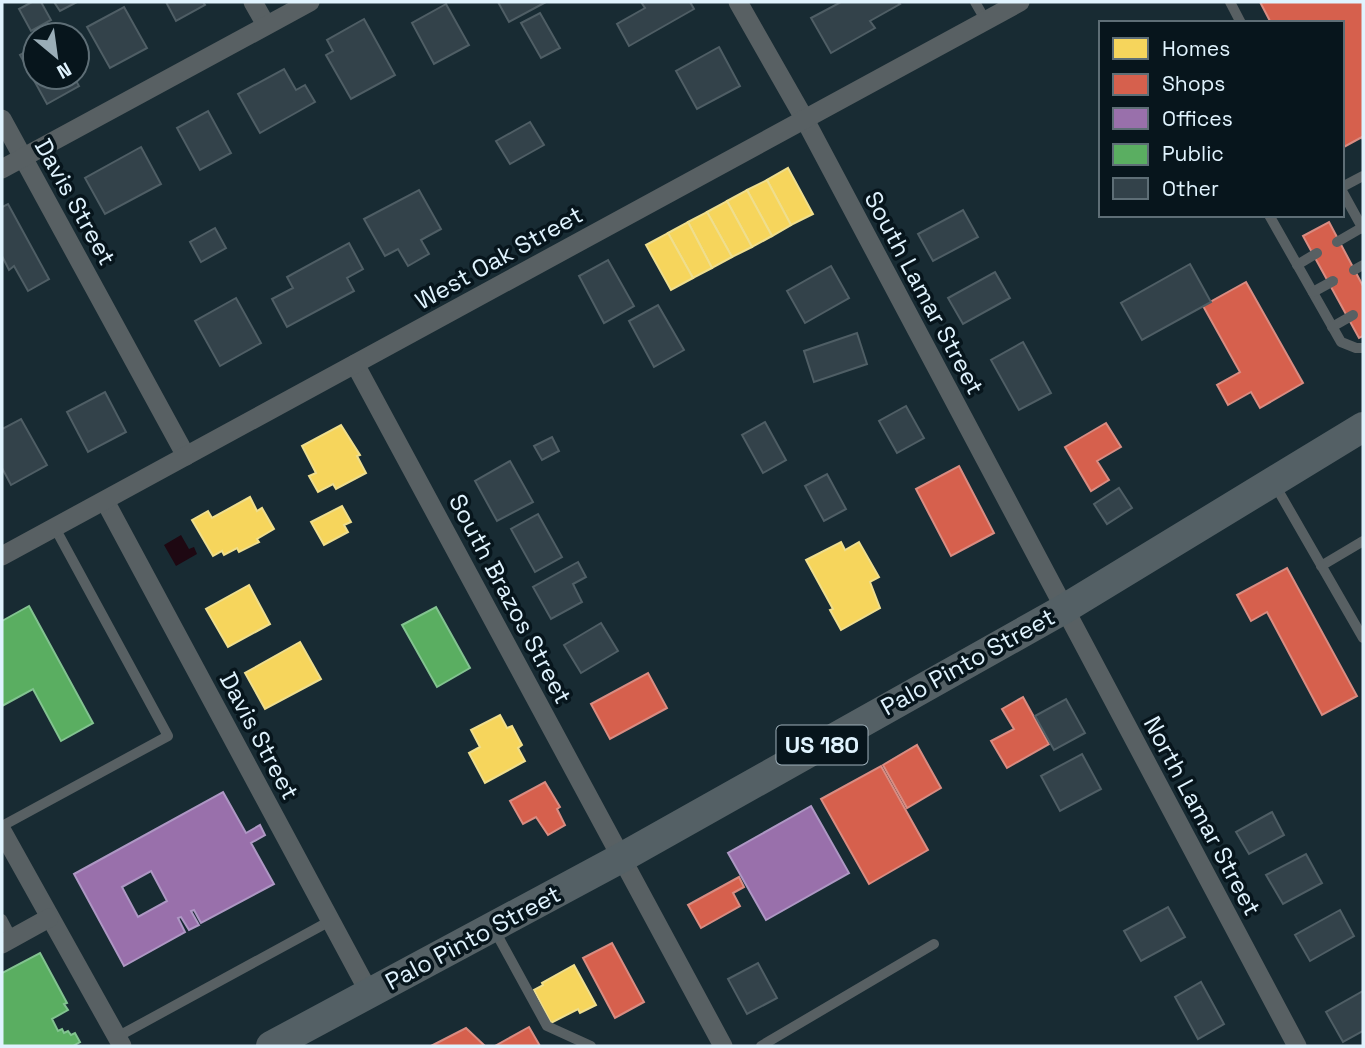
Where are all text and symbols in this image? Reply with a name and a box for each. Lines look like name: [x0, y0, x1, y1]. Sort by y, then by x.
north arrow: [21, 21, 91, 91]
legend: [1099, 21, 1344, 217]
text: Homes: [1162, 35, 1230, 62]
text: N: [52, 56, 76, 84]
text: Shops: [1162, 70, 1225, 97]
text: Offices: [1162, 105, 1233, 132]
street label: Davis Street: [28, 133, 123, 271]
text: Public: [1162, 140, 1224, 167]
text: Other: [1162, 175, 1219, 202]
street label: South Lamar Street: [858, 186, 991, 400]
street label: West Oak Street: [410, 199, 588, 316]
street label: South Brazos Street: [442, 488, 579, 709]
street label: Palo Pinto Street: [875, 601, 1060, 722]
street label: Davis Street: [213, 667, 306, 805]
street label: North Lamar Street: [1137, 711, 1268, 921]
road number: US 180: [776, 726, 868, 764]
street label: Palo Pinto Street: [380, 878, 566, 997]

